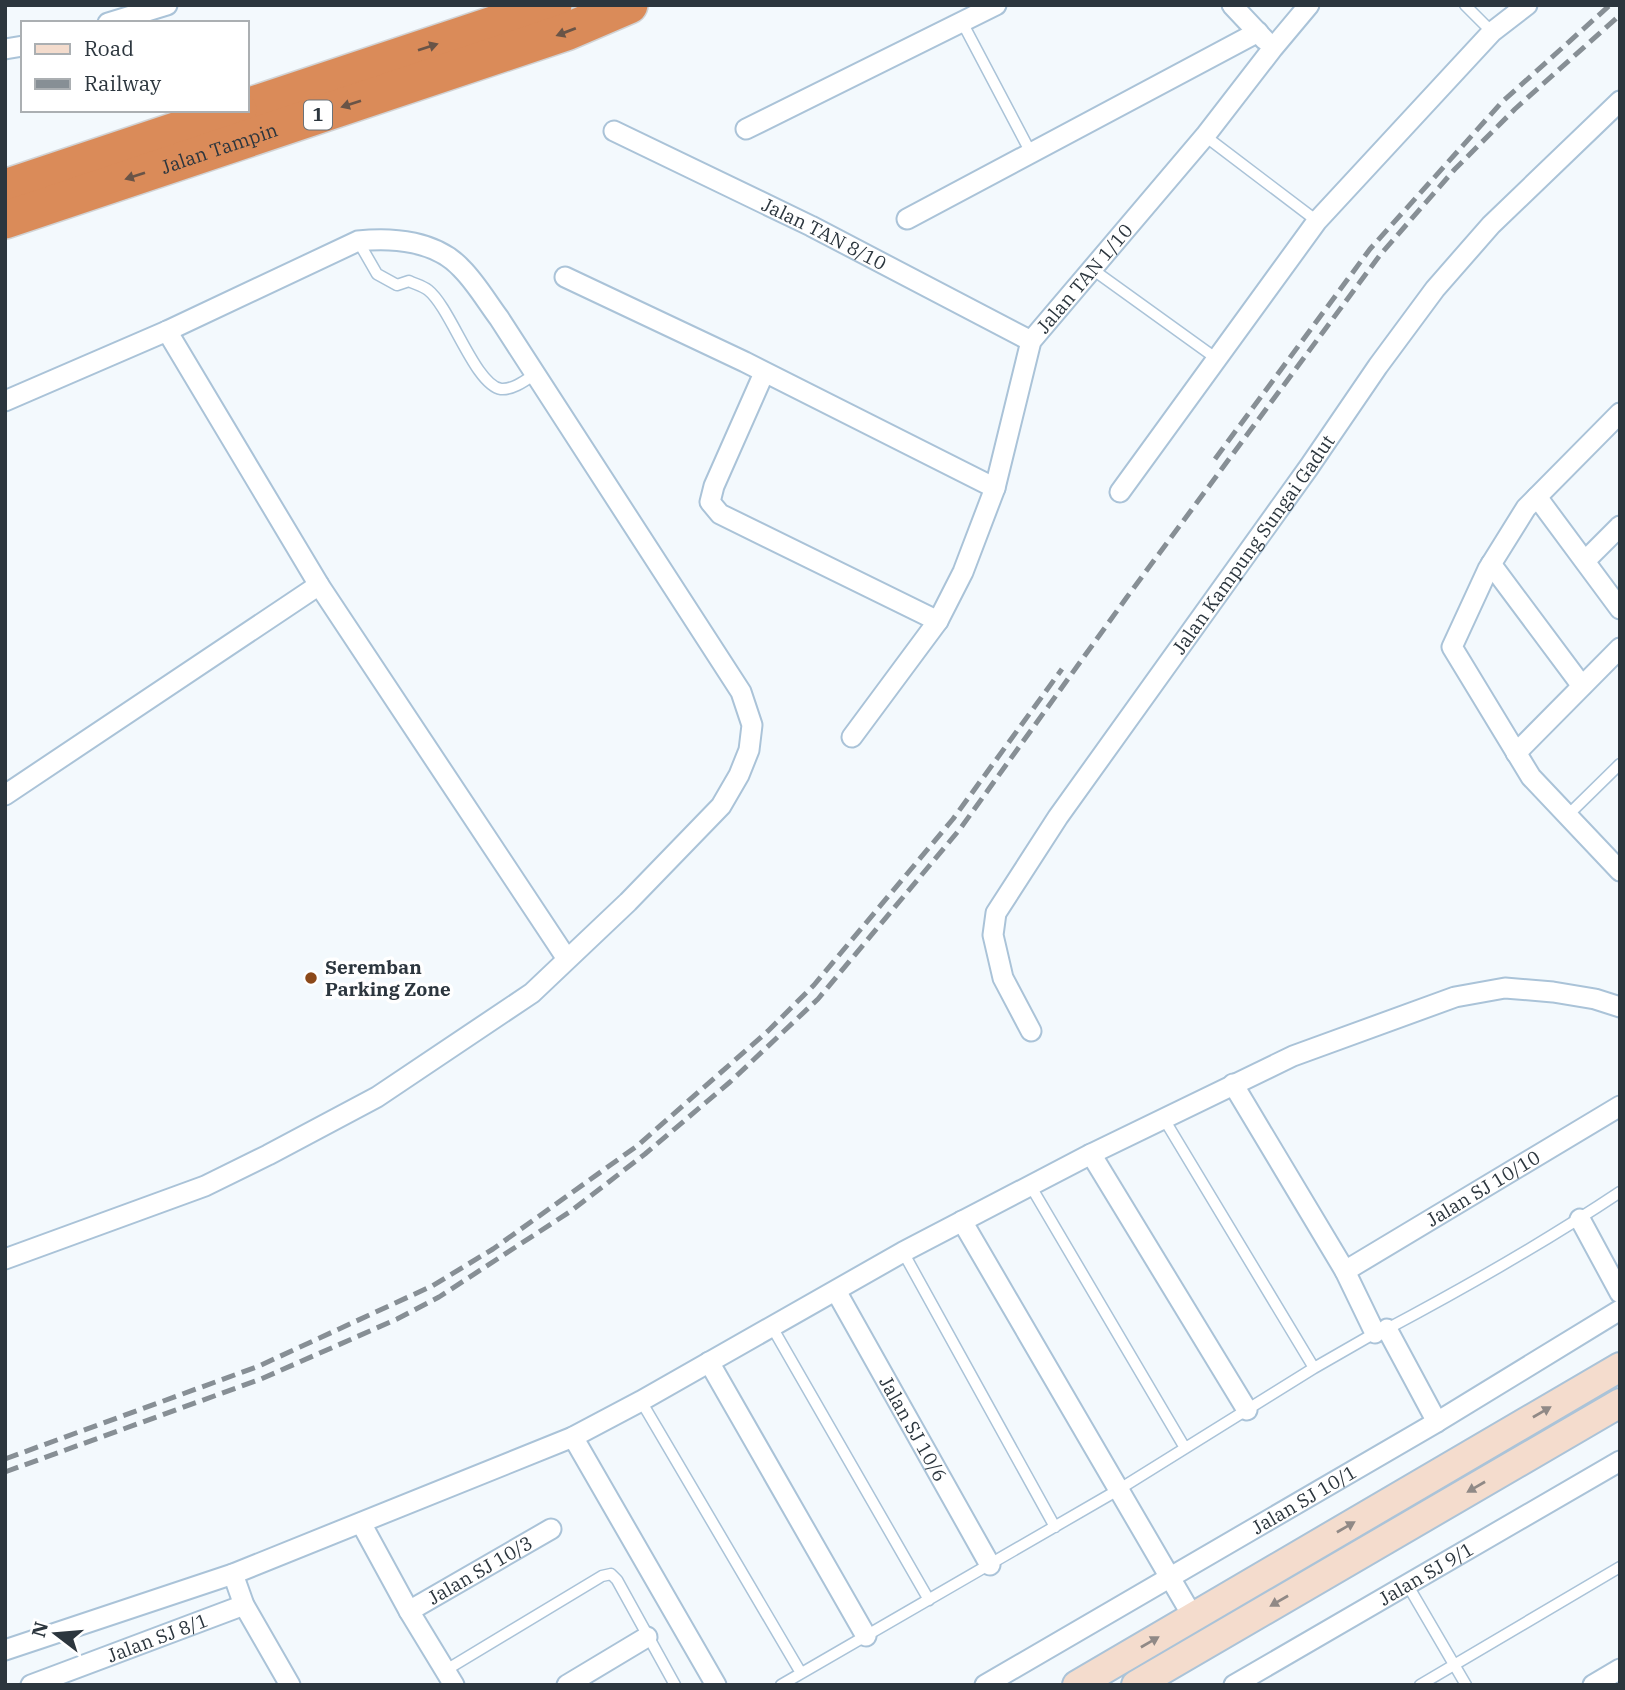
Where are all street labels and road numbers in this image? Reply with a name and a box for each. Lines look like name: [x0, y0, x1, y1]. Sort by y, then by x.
road number: 1: [304, 100, 332, 130]
street label: Jalan Tampin: [158, 117, 281, 179]
street label: Jalan TAN 8/10: [758, 192, 891, 275]
street label: Jalan TAN 1/10: [1031, 218, 1138, 338]
street label: Jalan Kampung Sungai Gadut: [1167, 430, 1340, 659]
street label: Jalan SJ 10/10: [1422, 1145, 1544, 1232]
street label: Jalan SJ 10/6: [874, 1372, 953, 1486]
street label: Jalan SJ 10/1: [1247, 1460, 1361, 1539]
street label: Jalan SJ 10/3: [423, 1530, 537, 1610]
street label: Jalan SJ 9/1: [1374, 1537, 1478, 1610]
street label: Jalan SJ 8/1: [104, 1608, 211, 1667]

